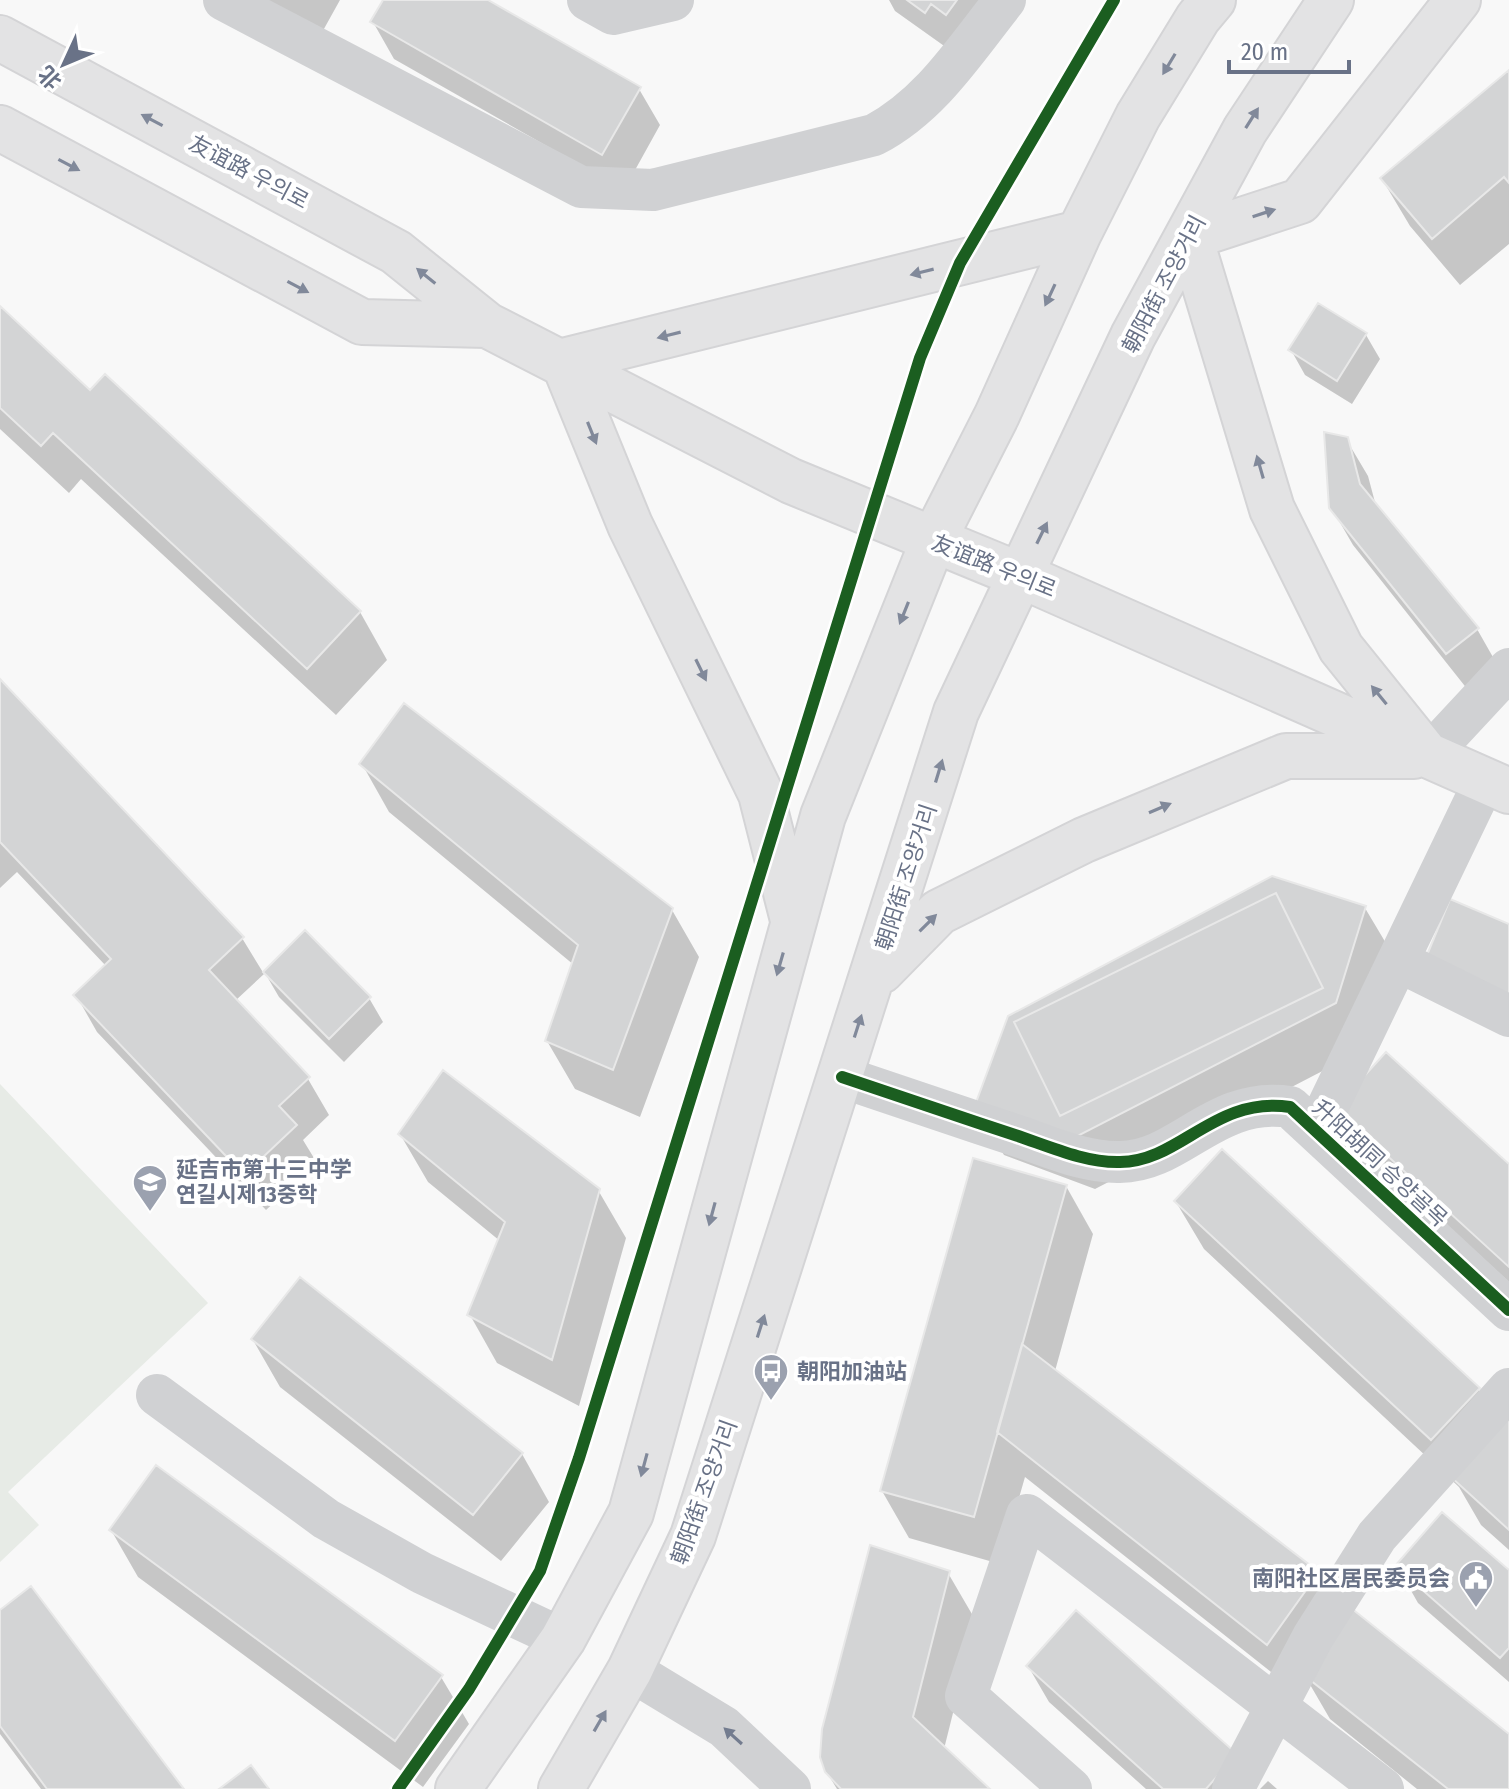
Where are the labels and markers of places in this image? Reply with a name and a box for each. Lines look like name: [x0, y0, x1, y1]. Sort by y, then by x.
place label: 延吉市第十三中学 연길시제13중학: [176, 1156, 352, 1208]
school or university icon: 延吉市第十三中学 연길시제13중학: [131, 1163, 169, 1213]
bus stop icon: 朝阳加油站: [752, 1352, 790, 1402]
place label: 朝阳加油站: [797, 1358, 907, 1385]
public building icon: 南阳社区居民委员会: [1457, 1559, 1495, 1609]
place label: 南阳社区居民委员会: [1252, 1565, 1450, 1592]

